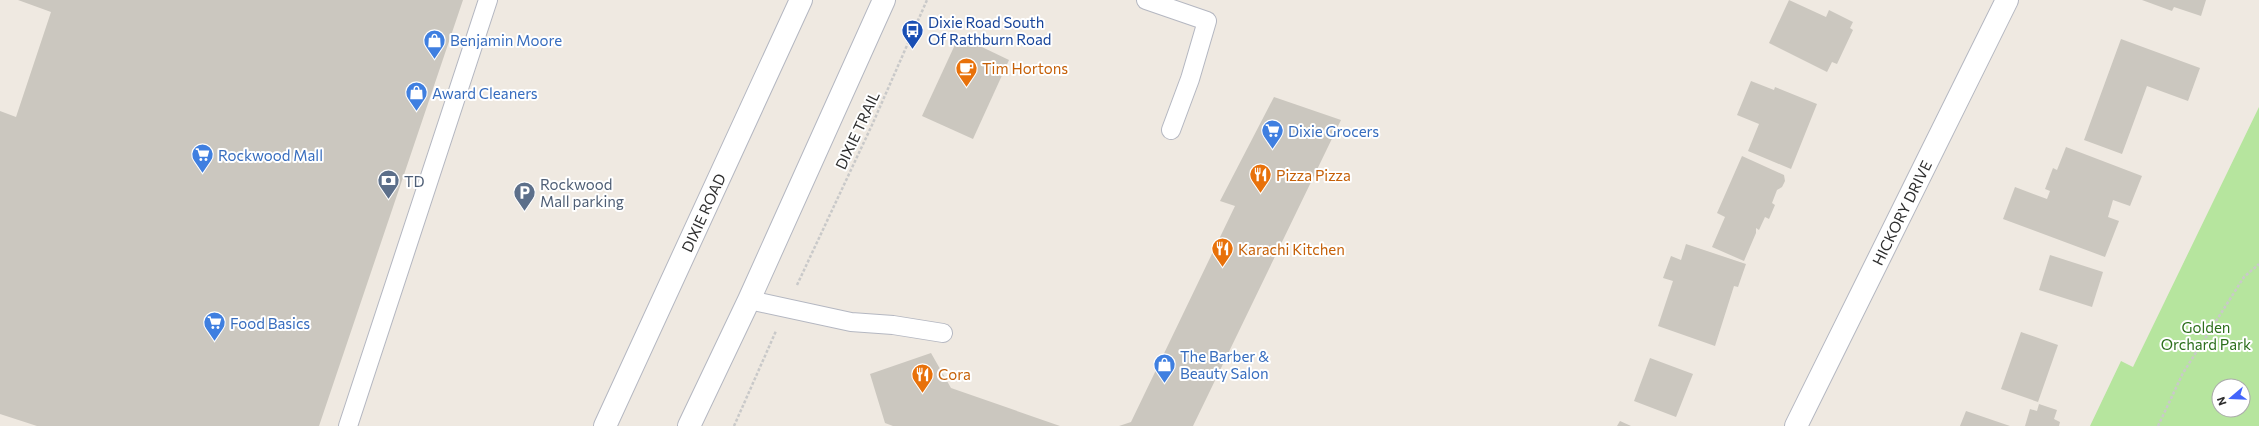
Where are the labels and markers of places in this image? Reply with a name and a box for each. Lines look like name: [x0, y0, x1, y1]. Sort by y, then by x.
place label: Dixie Road South Of Rathburn Road: [928, 13, 1051, 48]
bus stop icon: Dixie Road South Of Rathburn Road: [900, 18, 926, 51]
shop icon: Benjamin Moore: [421, 27, 447, 60]
place label: Benjamin Moore: [450, 31, 562, 49]
cafe icon: Tim Hortons: [953, 55, 979, 88]
place label: Tim Hortons: [982, 59, 1068, 77]
shop icon: Award Cleaners: [404, 80, 430, 113]
place label: Award Cleaners: [432, 84, 538, 102]
supermarket icon: Dixie Grocers: [1260, 118, 1286, 151]
place label: Dixie Grocers: [1288, 122, 1379, 140]
supermarket icon: Rockwood Mall: [189, 142, 215, 175]
place label: Rockwood Mall: [218, 146, 323, 164]
restaurant icon: Pizza Pizza: [1247, 162, 1273, 195]
place label: Pizza Pizza: [1276, 166, 1351, 184]
bank icon: TD: [375, 168, 401, 201]
place label: TD: [404, 172, 425, 190]
place label: Rockwood Mall parking: [540, 175, 624, 210]
parking icon: Rockwood Mall parking: [511, 180, 537, 213]
restaurant icon: Karachi Kitchen: [1209, 236, 1235, 269]
place label: Karachi Kitchen: [1238, 240, 1345, 258]
supermarket icon: Food Basics: [202, 310, 228, 343]
place label: Food Basics: [230, 314, 310, 332]
place label: The Barber & Beauty Salon: [1180, 347, 1269, 382]
shop icon: The Barber & Beauty Salon: [1152, 352, 1178, 385]
restaurant icon: Cora: [910, 361, 936, 394]
place label: Cora: [938, 365, 971, 383]

